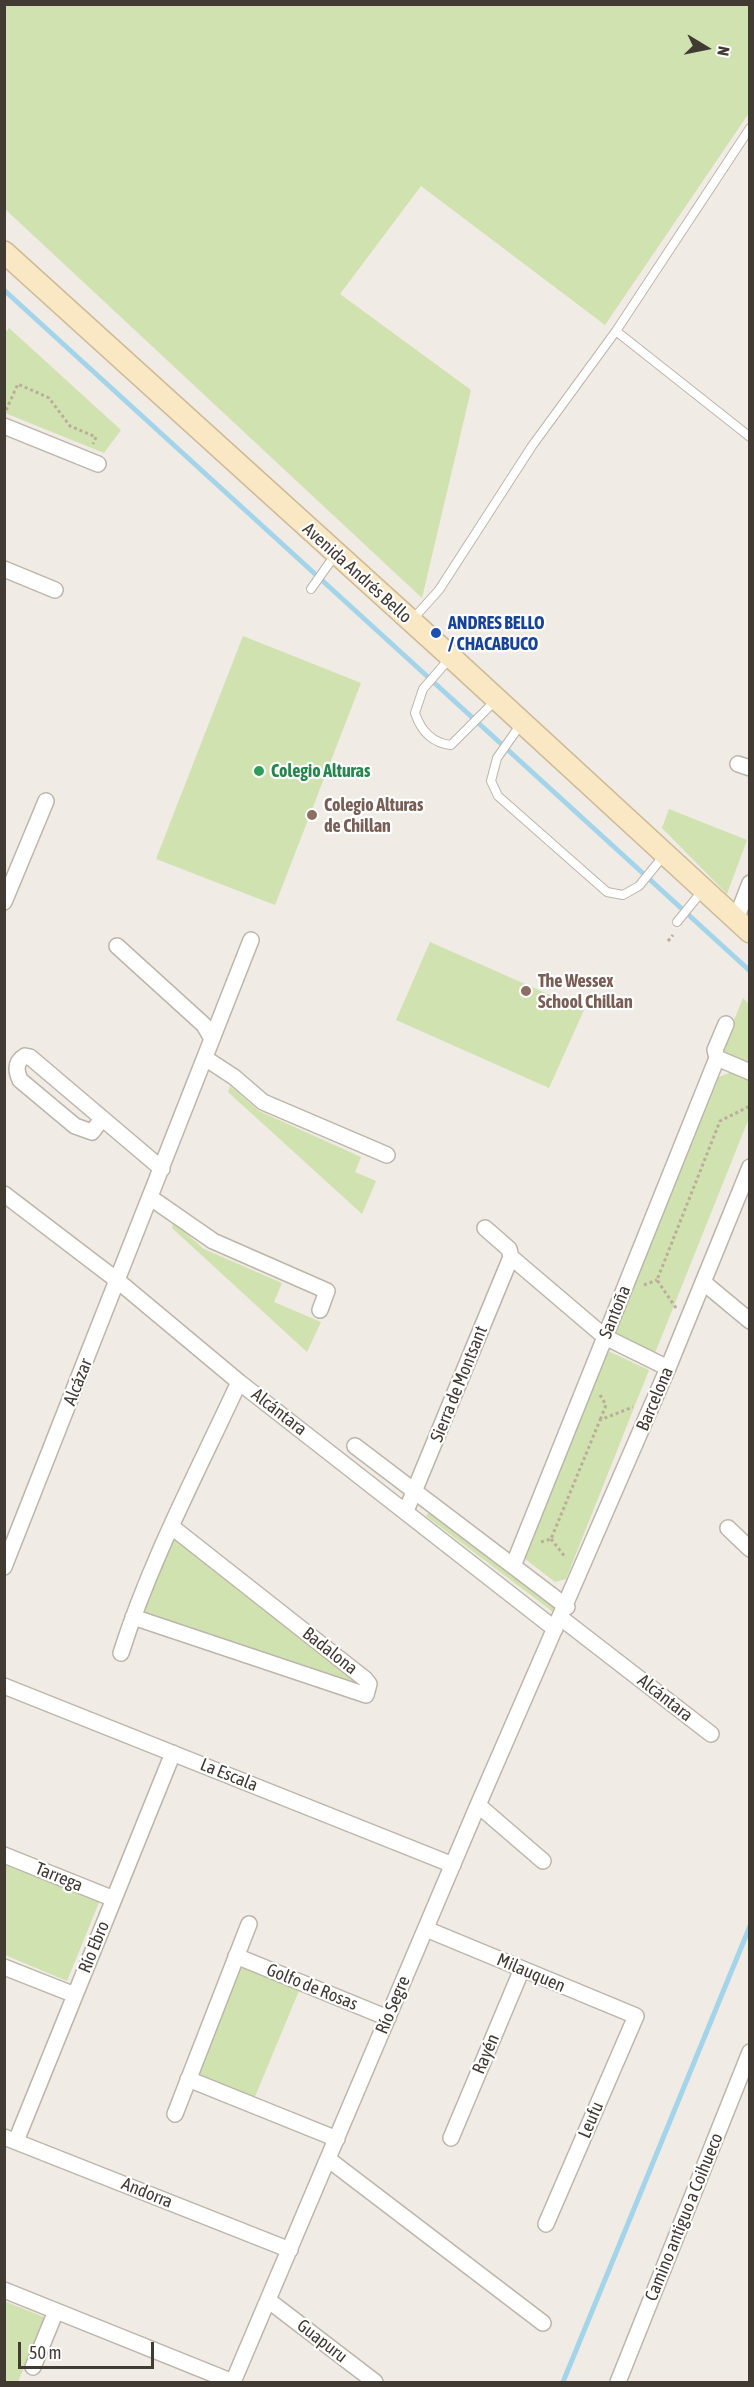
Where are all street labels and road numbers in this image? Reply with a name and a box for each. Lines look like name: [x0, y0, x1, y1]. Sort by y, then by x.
street label: Avenida Andrés Bello: [298, 518, 416, 628]
street label: Santoña: [595, 1282, 635, 1342]
street label: Sierra de Montsant: [426, 1323, 492, 1445]
street label: Alcázar: [59, 1355, 97, 1409]
street label: Barcelona: [632, 1364, 678, 1434]
street label: Alcántara: [247, 1384, 311, 1440]
street label: Badalona: [298, 1623, 362, 1679]
street label: Alcántara: [633, 1670, 697, 1726]
street label: La Escala: [197, 1754, 261, 1796]
street label: Tarrega: [32, 1858, 86, 1896]
street label: Río Ebro: [74, 1918, 114, 1976]
street label: Milauquen: [494, 1949, 568, 1997]
street label: Golfo de Rosas: [263, 1959, 361, 2015]
street label: Río Segre: [371, 1973, 415, 2037]
street label: Rayén: [468, 2031, 504, 2077]
street label: Leufu: [574, 2099, 608, 2141]
street label: Camino antiguo a Coihueco: [640, 2130, 728, 2304]
street label: Andorra: [118, 2173, 176, 2213]
street label: Guapuru: [293, 2315, 351, 2367]

